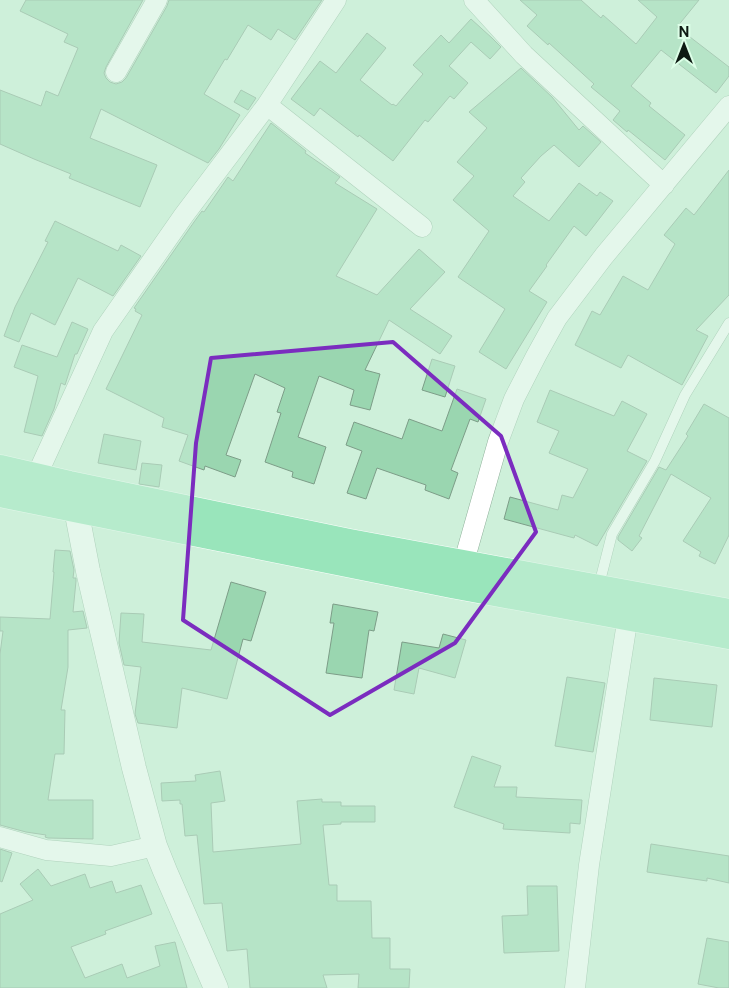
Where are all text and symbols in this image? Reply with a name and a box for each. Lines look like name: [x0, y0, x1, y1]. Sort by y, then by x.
north arrow: [659, 20, 709, 70]
text: N: [679, 24, 689, 40]

